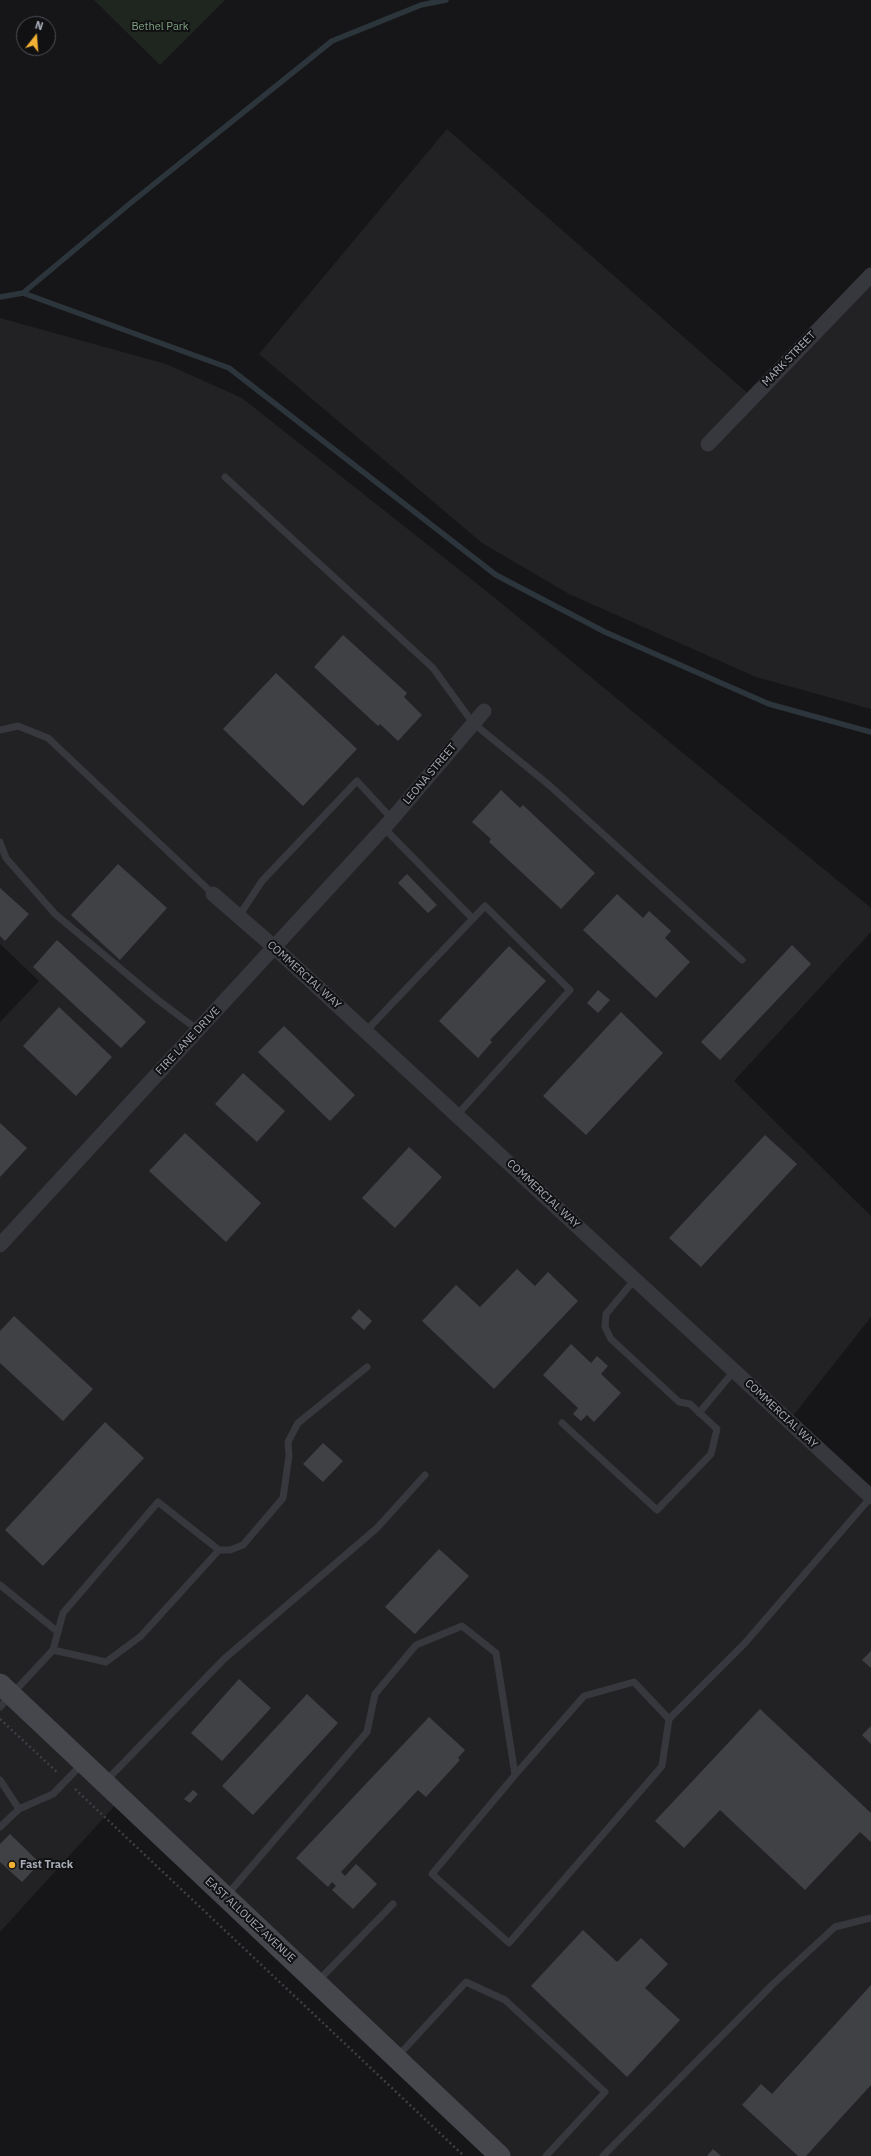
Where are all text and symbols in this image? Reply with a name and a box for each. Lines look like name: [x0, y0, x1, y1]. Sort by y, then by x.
north arrow: [16, 16, 56, 56]
text: N: [33, 18, 45, 33]
park label: Bethel Park: [131, 20, 189, 34]
street label: MARK STREET: [759, 329, 819, 389]
street label: LEONA STREET: [401, 741, 459, 807]
street label: COMMERCIAL WAY: [264, 938, 344, 1012]
street label: FIRE LANE DRIVE: [153, 1004, 223, 1078]
street label: COMMERCIAL WAY: [504, 1157, 582, 1231]
street label: COMMERCIAL WAY: [742, 1377, 820, 1451]
place label: Fast Track: [20, 1858, 73, 1872]
marker: Fast Track: [7, 1860, 17, 1870]
street label: EAST ALLOUEZ AVENUE: [202, 1875, 298, 1965]

